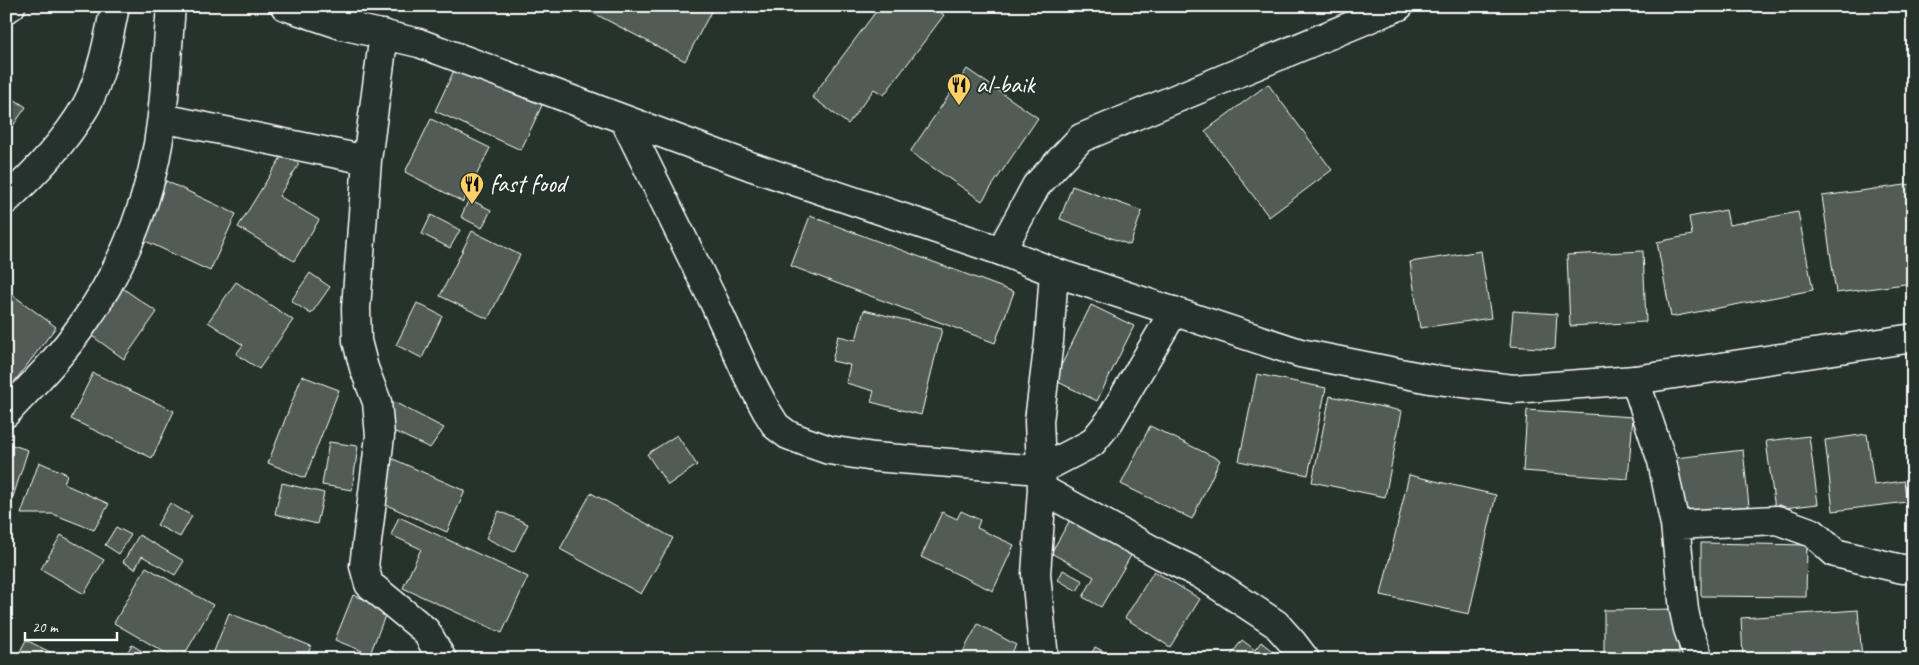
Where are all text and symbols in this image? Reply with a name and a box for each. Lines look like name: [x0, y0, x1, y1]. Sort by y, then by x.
place label: al-baik: [976, 69, 1037, 101]
restaurant icon: al-baik: [946, 72, 972, 106]
place label: fast food: [490, 168, 570, 200]
restaurant icon: fast food: [459, 171, 485, 205]
scale bar: [25, 610, 118, 642]
text: 20 m: [32, 618, 59, 637]

